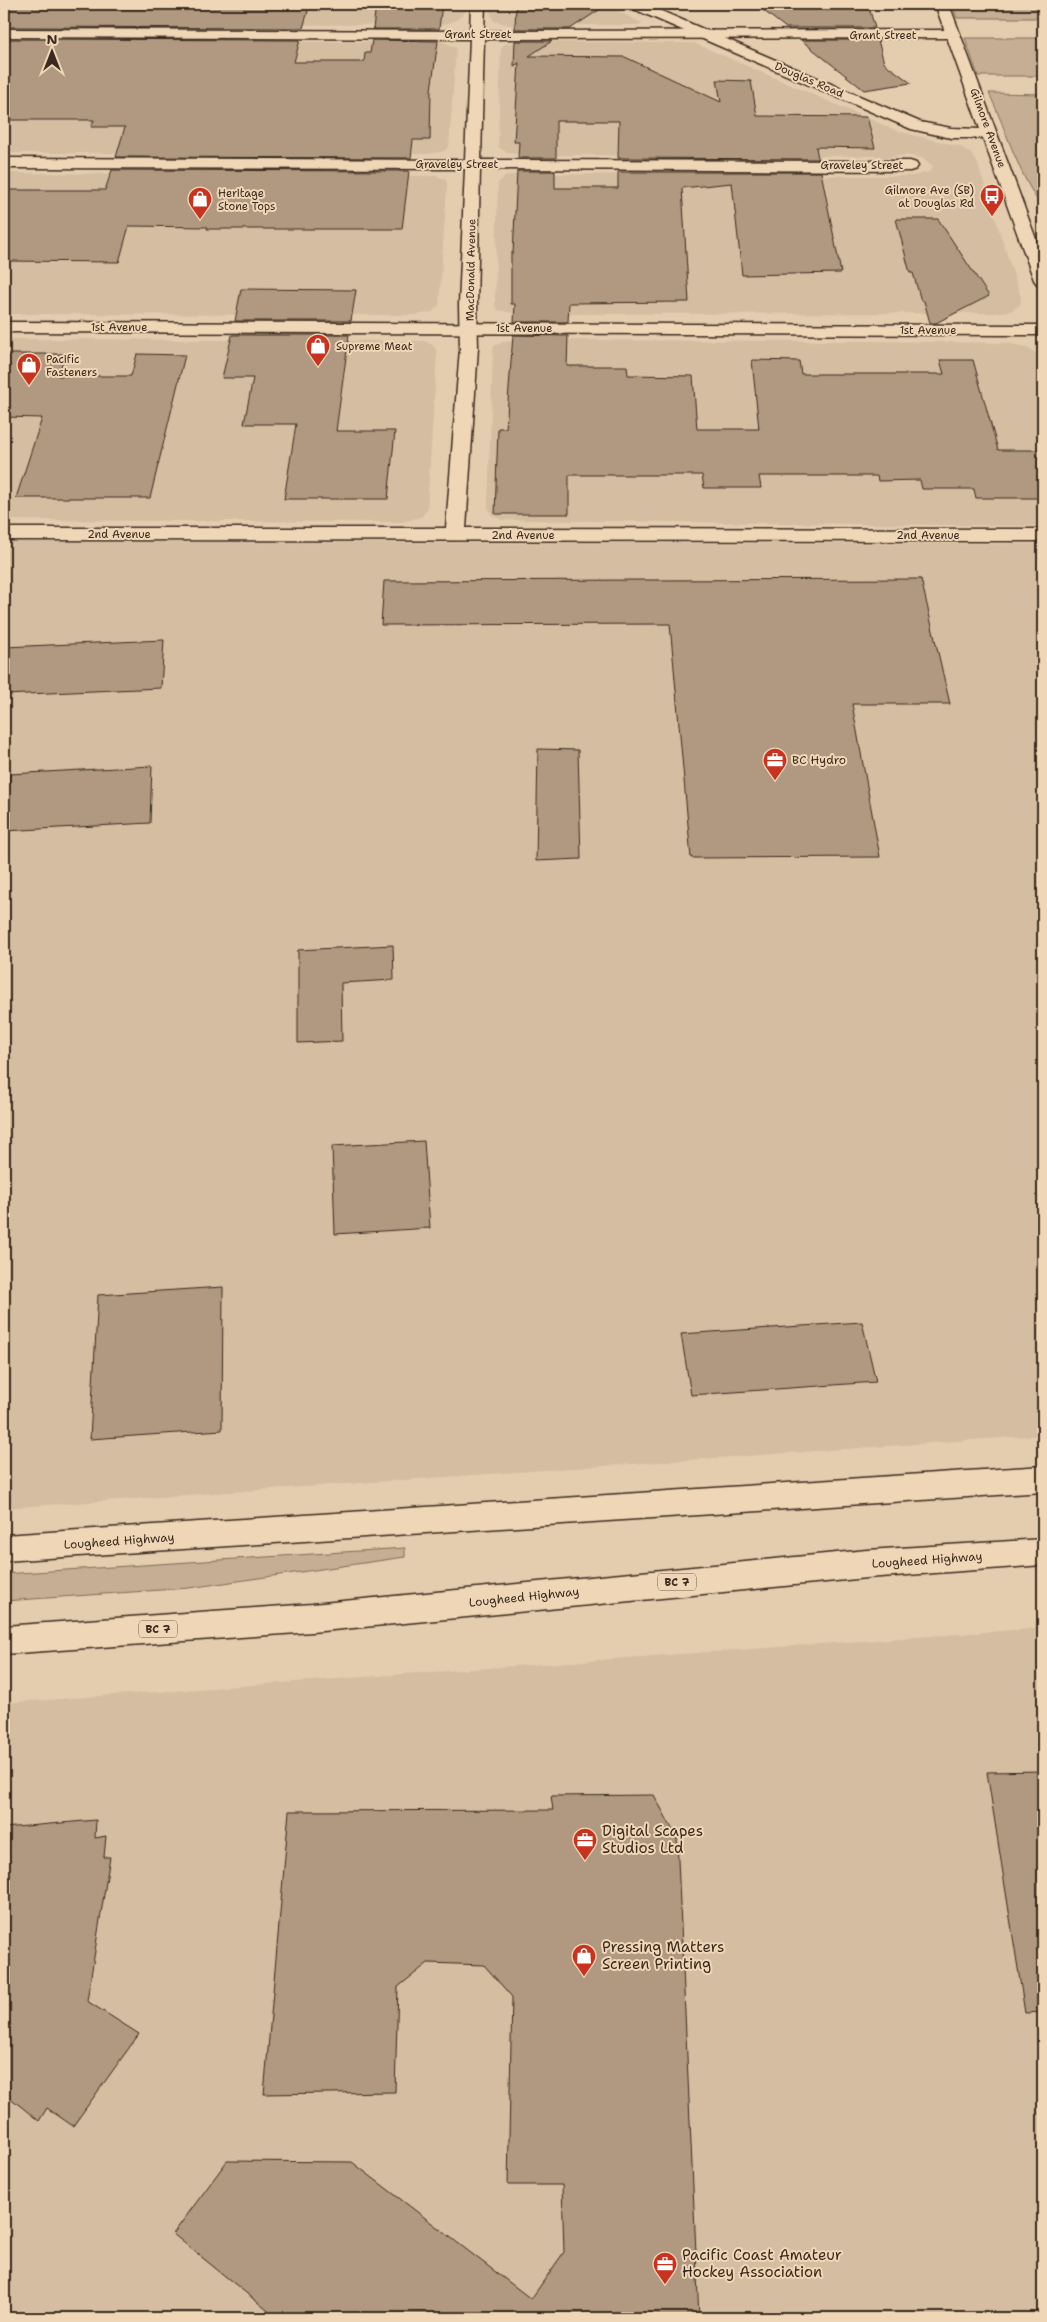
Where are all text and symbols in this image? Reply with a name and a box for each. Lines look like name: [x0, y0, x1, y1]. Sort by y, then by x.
street label: Grant Street: [444, 27, 512, 42]
north arrow: [28, 28, 78, 78]
street label: Grant Street: [849, 28, 917, 43]
text: N: [46, 30, 58, 48]
street label: Douglas Road: [772, 59, 846, 101]
street label: Gilmore Avenue: [967, 86, 1009, 170]
street label: Graveley Street: [416, 157, 499, 172]
street label: Graveley Street: [821, 158, 904, 173]
place label: Gilmore Ave (SB) at Douglas Rd: [885, 183, 974, 211]
bus stop icon: Gilmore Ave (SB) at Douglas Rd: [979, 183, 1005, 217]
shop icon: Heritage Stone Tops: [187, 186, 213, 220]
place label: Heritage Stone Tops: [218, 186, 276, 214]
street label: MacDonald Avenue: [463, 219, 479, 321]
street label: 1st Avenue: [91, 320, 147, 335]
street label: 1st Avenue: [496, 321, 552, 336]
street label: 1st Avenue: [900, 323, 956, 338]
shop icon: Supreme Meat: [305, 333, 331, 367]
place label: Supreme Meat: [336, 339, 413, 354]
shop icon: Pacific Fasteners: [16, 352, 42, 386]
place label: Pacific Fasteners: [46, 352, 97, 380]
street label: 2nd Avenue: [87, 527, 151, 542]
street label: 2nd Avenue: [491, 528, 555, 543]
street label: 2nd Avenue: [896, 528, 960, 543]
office icon: BC Hydro: [762, 747, 788, 781]
place label: BC Hydro: [792, 752, 846, 768]
street label: Lougheed Highway: [63, 1529, 175, 1553]
street label: Lougheed Highway: [871, 1548, 983, 1572]
road number: BC 7: [658, 1574, 696, 1590]
street label: Lougheed Highway: [468, 1583, 580, 1611]
road number: BC 7: [139, 1620, 177, 1638]
place label: Digital Scapes Studios Ltd: [602, 1821, 703, 1858]
office icon: Digital Scapes Studios Ltd: [572, 1827, 598, 1861]
place label: Pressing Matters Screen Printing: [602, 1937, 725, 1974]
shop icon: Pressing Matters Screen Printing: [571, 1943, 597, 1977]
place label: Pacific Coast Amateur Hockey Association: [682, 2245, 842, 2282]
office icon: Pacific Coast Amateur Hockey Association: [652, 2251, 678, 2285]

